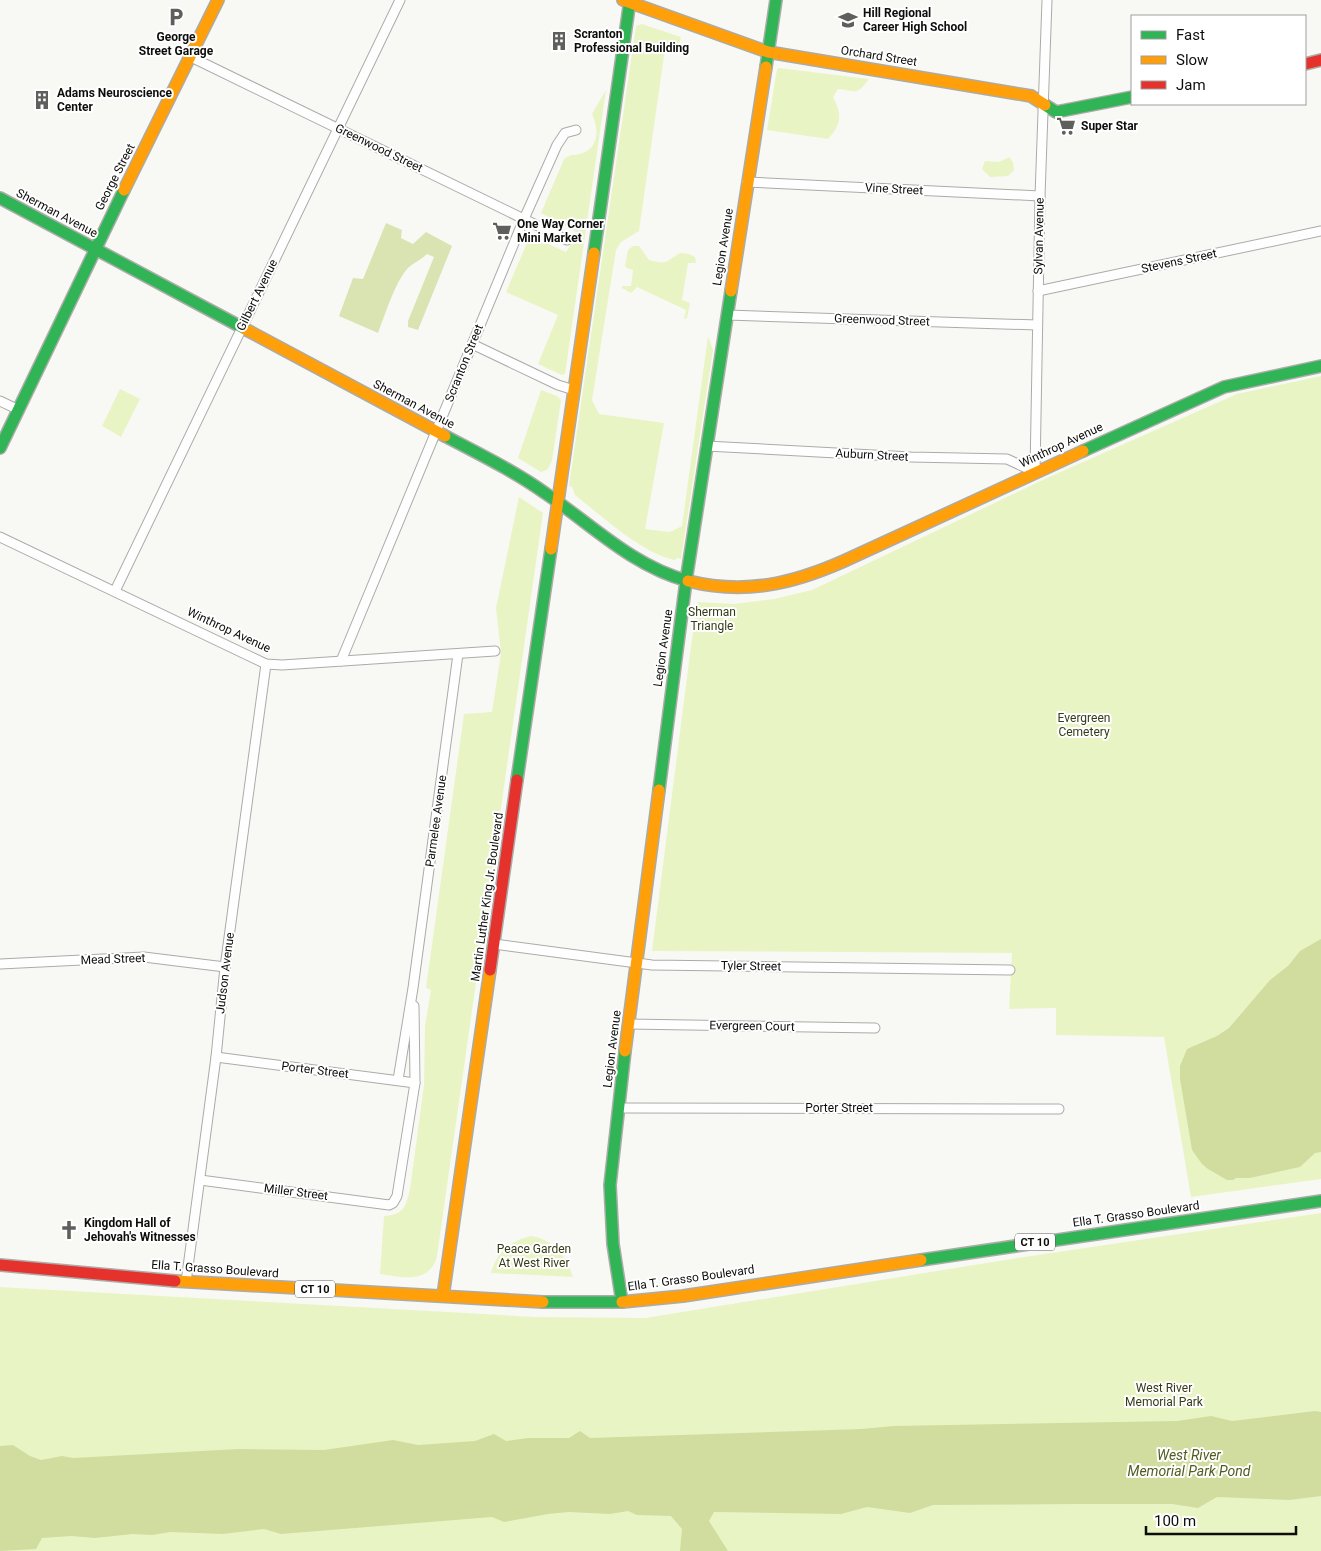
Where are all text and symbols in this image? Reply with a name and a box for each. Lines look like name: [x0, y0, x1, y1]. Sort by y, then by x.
parking icon: George Street Garage: [165, 6, 187, 28]
place label: Hill Regional Career High School: [863, 6, 967, 34]
school or university icon: Hill Regional Career High School: [837, 9, 859, 31]
legend: [1131, 15, 1306, 105]
text: Fast: [1176, 26, 1205, 44]
place label: Scranton Professional Building: [574, 27, 689, 55]
place label: George Street Garage: [139, 30, 214, 58]
building icon: Scranton Professional Building: [548, 30, 570, 52]
street label: Orchard Street: [840, 43, 918, 69]
text: Slow: [1176, 51, 1208, 69]
text: Jam: [1176, 76, 1206, 94]
place label: Adams Neuroscience Center: [57, 86, 172, 114]
building icon: Adams Neuroscience Center: [31, 89, 53, 111]
supermarket icon: Super Star: [1055, 115, 1077, 137]
place label: Super Star: [1081, 119, 1139, 133]
street label: Greenwood Street: [333, 121, 425, 175]
street label: George Street: [92, 141, 138, 213]
street label: Vine Street: [865, 180, 923, 198]
street label: Sherman Avenue: [14, 186, 100, 240]
street label: Sylvan Avenue: [1031, 197, 1047, 275]
street label: Legion Avenue: [710, 207, 736, 287]
place label: One Way Corner Mini Market: [517, 217, 604, 245]
supermarket icon: One Way Corner Mini Market: [491, 220, 513, 242]
street label: Stevens Street: [1140, 246, 1218, 276]
street label: Gilbert Avenue: [234, 257, 280, 333]
street label: Greenwood Street: [834, 311, 930, 329]
street label: Scranton Street: [442, 322, 486, 404]
street label: Sherman Avenue: [371, 377, 457, 431]
street label: Winthrop Avenue: [1017, 420, 1105, 470]
street label: Auburn Street: [835, 446, 909, 464]
street label: Winthrop Avenue: [185, 605, 273, 655]
park label: Sherman Triangle: [688, 605, 736, 633]
street label: Legion Avenue: [651, 608, 675, 688]
park label: Evergreen Cemetery: [1058, 711, 1110, 739]
street label: Parmelee Avenue: [423, 774, 449, 868]
street label: Martin Luther King Jr. Boulevard: [468, 812, 506, 982]
street label: Judson Avenue: [213, 932, 237, 1014]
street label: Mead Street: [80, 951, 146, 967]
street label: Tyler Street: [721, 958, 781, 974]
street label: Legion Avenue: [600, 1009, 624, 1089]
street label: Evergreen Court: [709, 1018, 795, 1034]
street label: Porter Street: [281, 1059, 350, 1081]
street label: Porter Street: [805, 1101, 873, 1115]
street label: Miller Street: [263, 1181, 329, 1203]
street label: Ella T. Grasso Boulevard: [1072, 1198, 1200, 1230]
place label: Kingdom Hall of Jehovah's Witnesses: [84, 1216, 196, 1244]
church icon: Kingdom Hall of Jehovah's Witnesses: [58, 1219, 80, 1241]
road number: CT 10: [1015, 1234, 1055, 1250]
park label: Peace Garden At West River: [497, 1242, 571, 1270]
street label: Ella T. Grasso Boulevard: [151, 1258, 279, 1280]
street label: Ella T. Grasso Boulevard: [627, 1262, 755, 1294]
road number: CT 10: [295, 1280, 335, 1298]
park label: West River Memorial Park: [1125, 1381, 1204, 1409]
water label: West River Memorial Park Pond: [1128, 1447, 1251, 1479]
scale bar: [1146, 1504, 1296, 1536]
text: 100 m: [1154, 1512, 1196, 1530]

